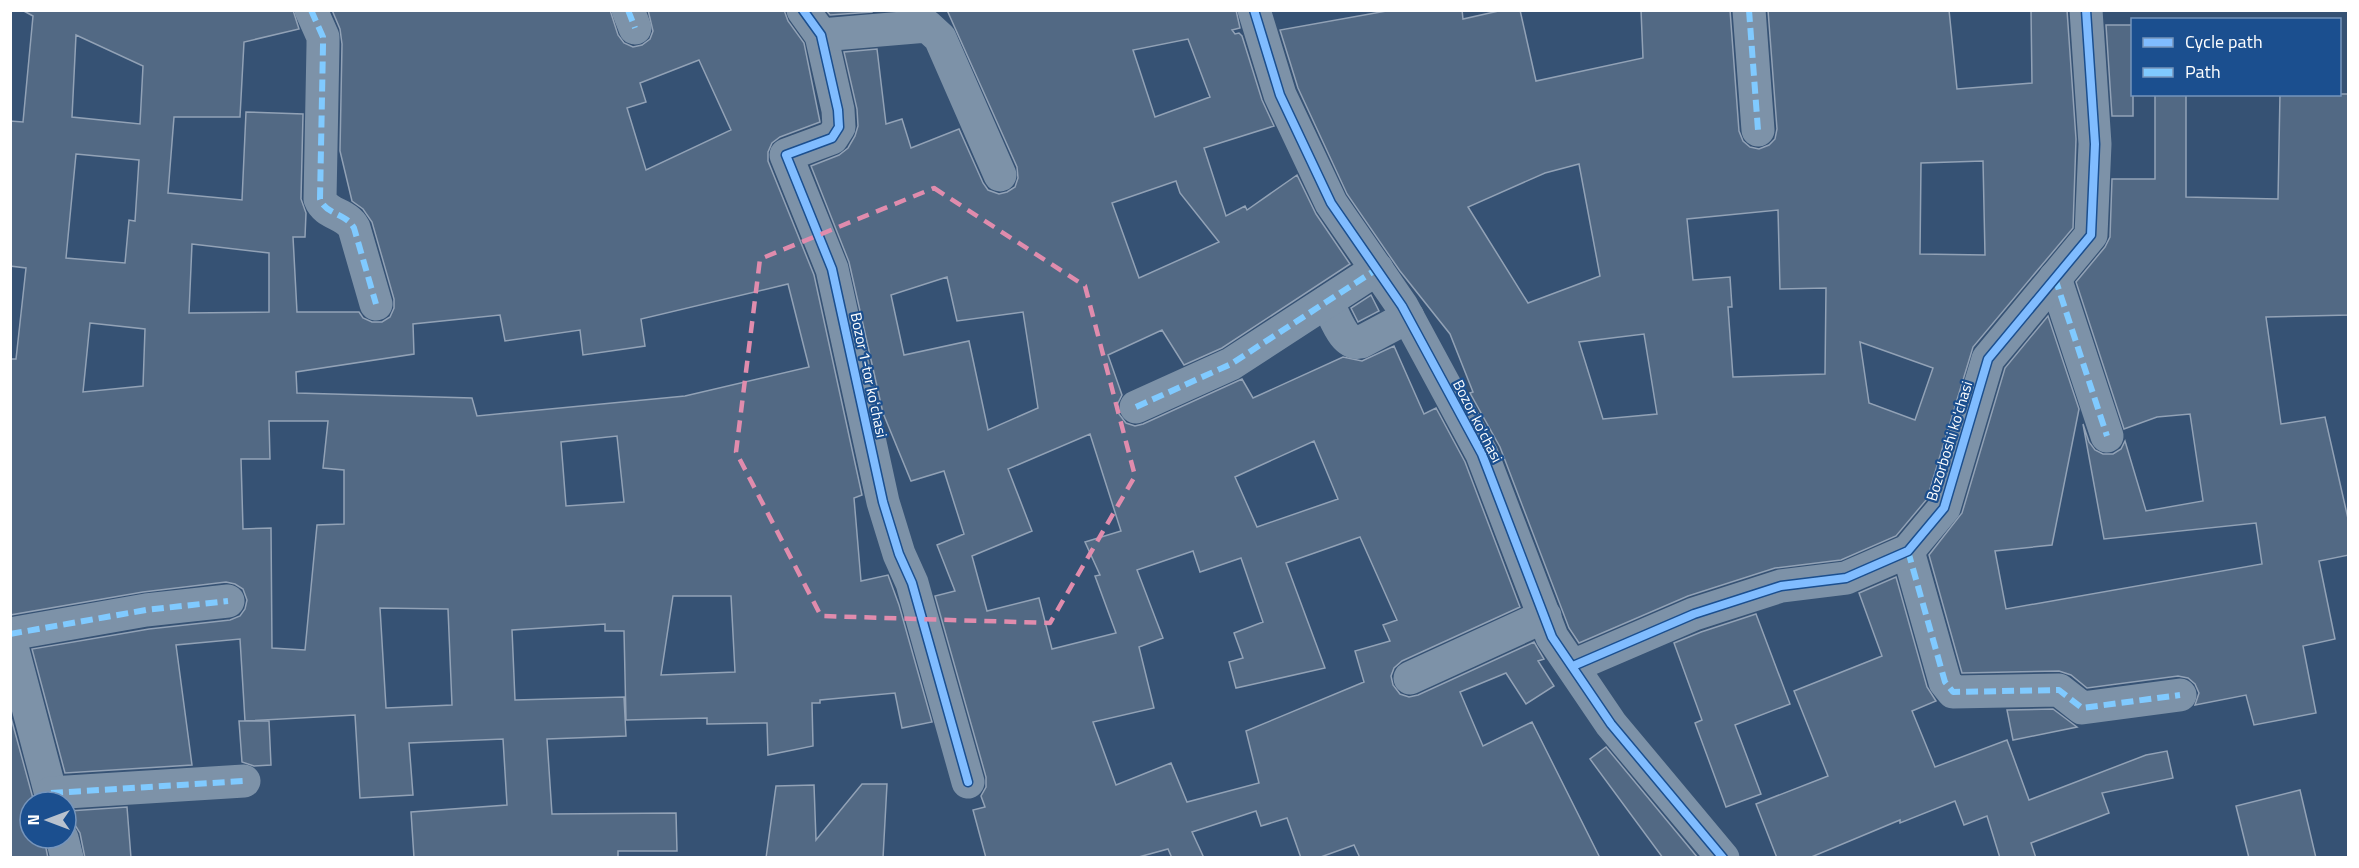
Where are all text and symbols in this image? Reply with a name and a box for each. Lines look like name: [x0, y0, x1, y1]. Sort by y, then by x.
legend: [2131, 18, 2341, 96]
text: Cycle path: [2185, 28, 2263, 55]
text: Path: [2185, 58, 2221, 85]
street label: Bozor 1-tor koʻchasi: [845, 310, 893, 440]
street label: Bozor ko'chasi: [1447, 376, 1509, 466]
street label: Bozorboshi ko'chasi: [1920, 378, 1978, 504]
north arrow: [18, 790, 78, 850]
text: N: [21, 814, 45, 826]

